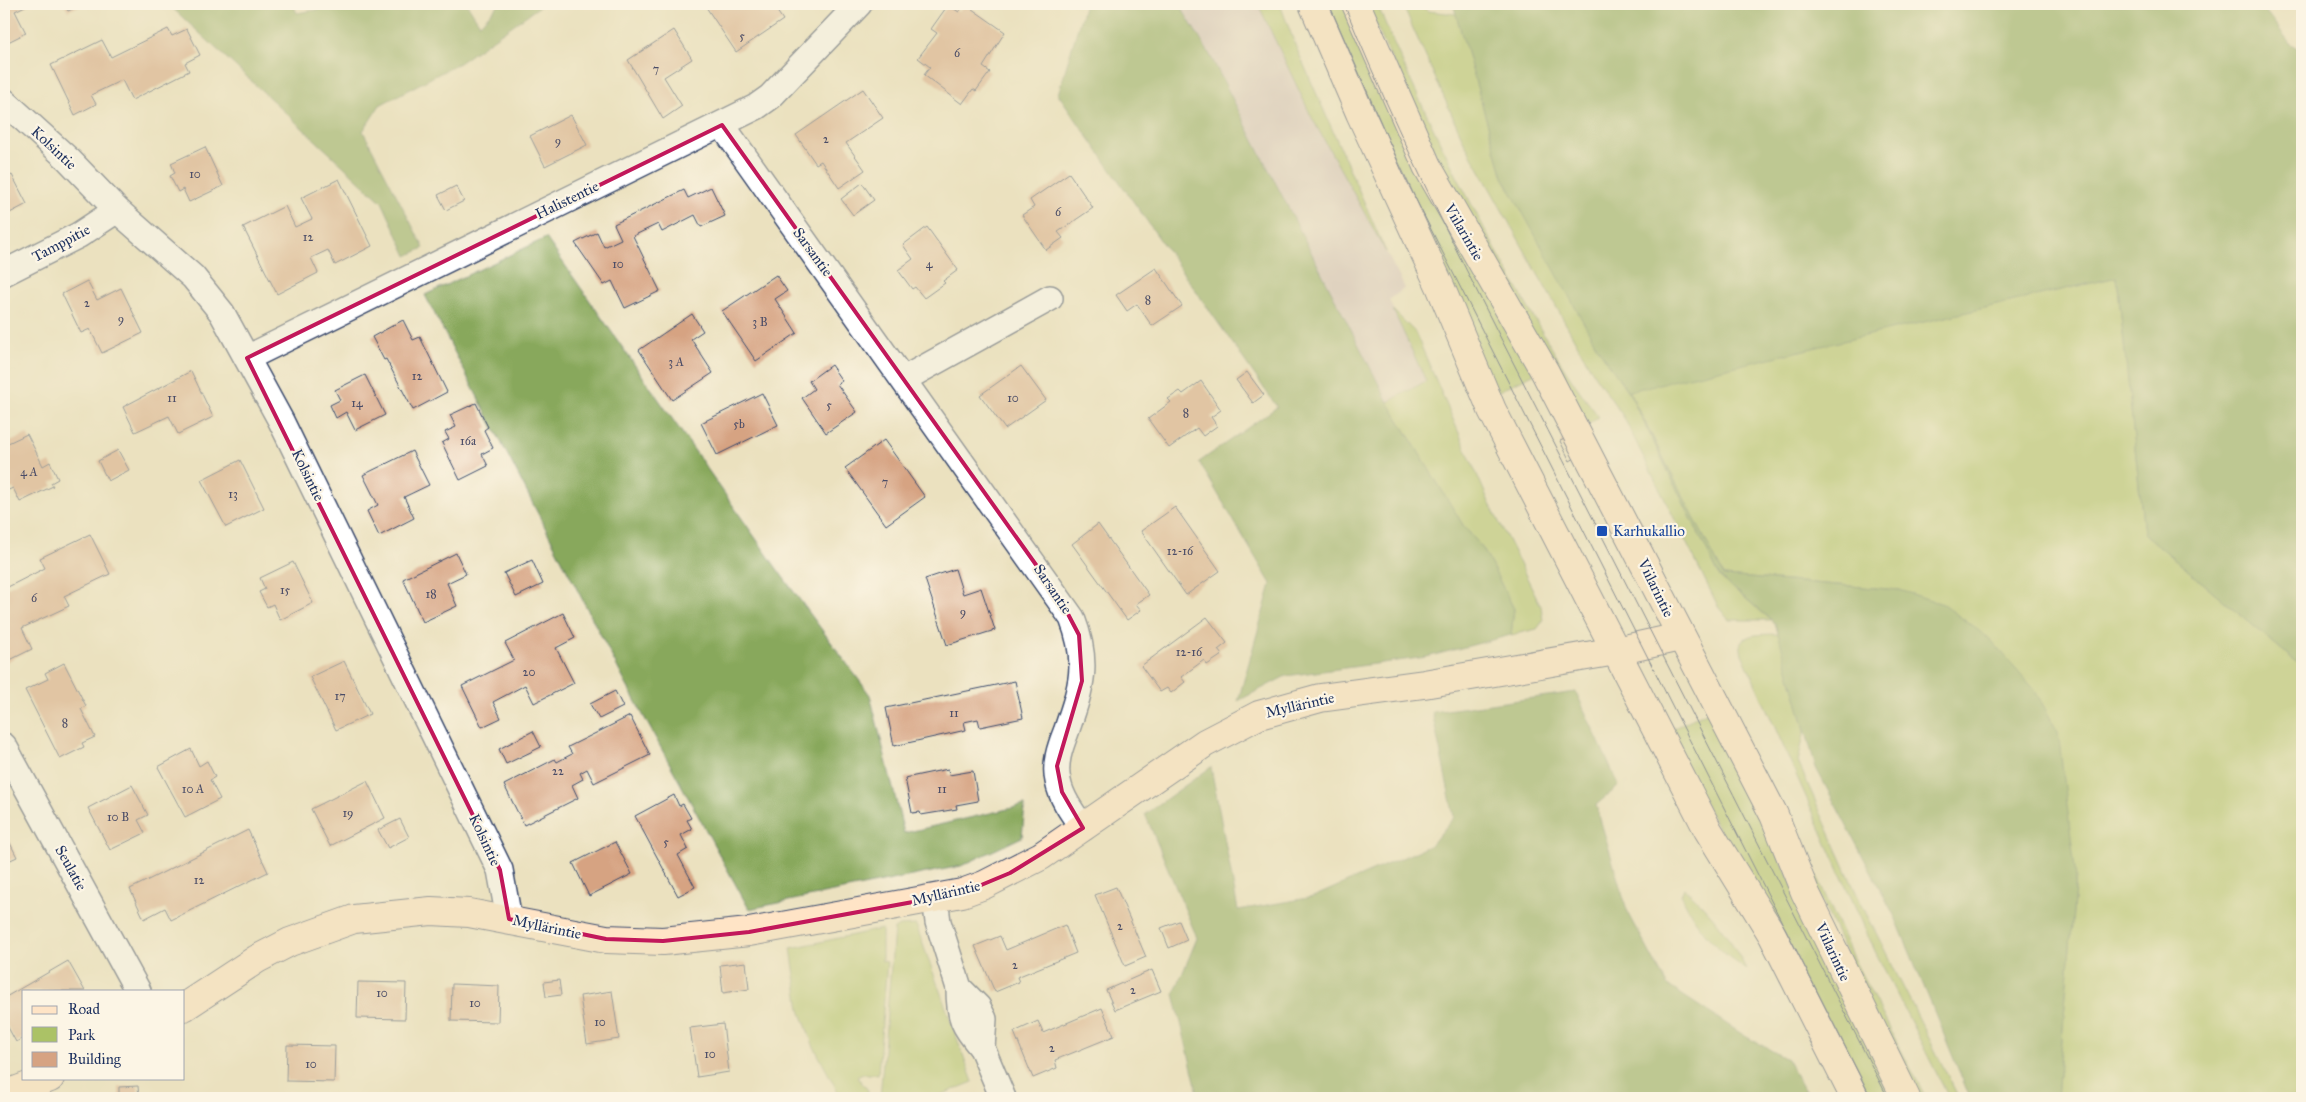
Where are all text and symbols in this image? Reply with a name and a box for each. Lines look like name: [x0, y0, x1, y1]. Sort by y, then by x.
house number: 5: [739, 29, 745, 43]
house number: 6: [954, 46, 961, 60]
house number: 7: [653, 62, 659, 76]
street label: Kolsintie: [28, 123, 80, 173]
house number: 2: [823, 132, 829, 146]
house number: 9: [555, 134, 561, 148]
house number: 10: [189, 167, 201, 181]
street label: Halistentie: [532, 177, 602, 223]
street label: Viilarintie: [1440, 200, 1487, 264]
house number: 6: [1055, 205, 1062, 219]
street label: Tamppitie: [29, 220, 93, 266]
street label: Sarsantie: [789, 224, 837, 280]
house number: 12: [303, 230, 313, 244]
house number: 10: [612, 257, 624, 271]
house number: 4: [926, 257, 933, 271]
house number: 8: [1145, 293, 1151, 307]
house number: 2: [84, 296, 90, 310]
house number: 9: [118, 312, 124, 326]
house number: 3 B: [752, 315, 768, 329]
house number: 3 A: [668, 355, 684, 369]
house number: 12: [412, 369, 422, 383]
house number: 11: [167, 391, 177, 405]
house number: 10: [1007, 391, 1019, 405]
house number: 14: [351, 396, 363, 410]
house number: 5: [826, 398, 832, 412]
house number: 8: [1183, 406, 1189, 420]
house number: 5b: [733, 417, 745, 431]
house number: 16a: [460, 434, 477, 448]
street label: Kolsintie: [288, 446, 328, 504]
house number: 4 A: [20, 465, 38, 479]
house number: 7: [882, 475, 888, 489]
house number: 13: [228, 487, 238, 501]
place label: Karhukallio: [1613, 522, 1685, 540]
marker: Karhukallio: [1595, 524, 1609, 538]
house number: 12-16: [1167, 544, 1194, 558]
street label: Viilarintie: [1634, 555, 1678, 620]
street label: Sarsantie: [1030, 561, 1076, 617]
house number: 15: [280, 583, 291, 597]
house number: 18: [425, 587, 437, 601]
house number: 6: [31, 591, 38, 605]
house number: 9: [960, 605, 966, 619]
house number: 12-16: [1176, 645, 1203, 659]
house number: 20: [523, 665, 535, 679]
street label: Myllärintie: [1264, 688, 1336, 722]
house number: 17: [334, 689, 346, 703]
house number: 11: [949, 706, 959, 720]
house number: 8: [62, 716, 68, 730]
house number: 22: [552, 764, 564, 778]
house number: 10 A: [182, 782, 204, 796]
house number: 11: [937, 782, 947, 796]
house number: 19: [342, 806, 354, 820]
house number: 10 B: [107, 810, 129, 824]
street label: Kolsintie: [465, 811, 505, 869]
house number: 5: [663, 835, 669, 849]
street label: Seulatie: [51, 842, 91, 894]
house number: 12: [194, 873, 204, 887]
street label: Myllärintie: [910, 876, 982, 910]
street label: Myllärintie: [511, 911, 583, 943]
house number: 2: [1117, 919, 1123, 933]
street label: Viilarintie: [1811, 919, 1854, 984]
house number: 2: [1012, 958, 1018, 972]
house number: 2: [1130, 983, 1136, 997]
house number: 10: [376, 986, 388, 1000]
legend: [22, 990, 185, 1080]
house number: 10: [469, 996, 481, 1010]
text: Road: [68, 1000, 100, 1018]
house number: 10: [594, 1015, 606, 1029]
text: Park: [68, 1026, 95, 1044]
house number: 2: [1049, 1041, 1055, 1055]
house number: 10: [704, 1047, 716, 1061]
text: Building: [68, 1050, 122, 1068]
house number: 10: [305, 1057, 317, 1071]

